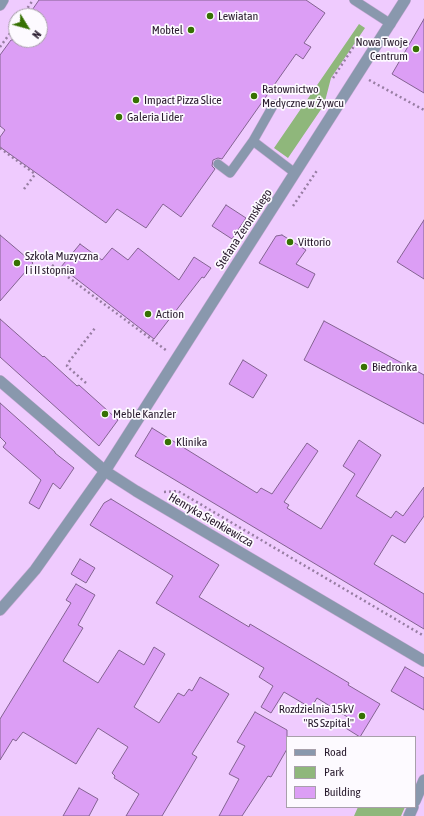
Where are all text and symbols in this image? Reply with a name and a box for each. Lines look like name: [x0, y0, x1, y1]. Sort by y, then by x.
north arrow: [8, 8, 48, 48]
place label: Lewiatan: [218, 9, 258, 23]
marker: Lewiatan: [205, 11, 215, 21]
place label: Mobtel: [152, 23, 183, 37]
marker: Mobtel: [186, 25, 196, 35]
text: N: [30, 28, 44, 41]
place label: Nowa Twoje Centrum: [355, 35, 408, 63]
marker: Nowa Twoje Centrum: [411, 44, 421, 54]
place label: Ratownictwo Medyczne w Żywcu: [262, 82, 344, 110]
marker: Ratownictwo Medyczne w Żywcu: [249, 91, 259, 101]
place label: Impact Pizza Slice: [144, 93, 222, 107]
marker: Impact Pizza Slice: [131, 95, 141, 105]
place label: Galeria Lider: [127, 110, 183, 124]
marker: Galeria Lider: [114, 112, 124, 122]
street label: Stefana Żeromskiego: [213, 186, 275, 272]
place label: Vittorio: [298, 235, 331, 249]
marker: Vittorio: [285, 237, 295, 247]
place label: Szkoła Muzyczna I i II stopnia: [25, 249, 99, 277]
marker: Szkoła Muzyczna I i II stopnia: [12, 258, 22, 268]
place label: Action: [156, 307, 184, 321]
marker: Action: [143, 309, 153, 319]
place label: Biedronka: [372, 360, 417, 374]
marker: Biedronka: [359, 362, 369, 372]
place label: Meble Kanzler: [113, 407, 176, 421]
marker: Meble Kanzler: [100, 409, 110, 419]
place label: Klinika: [176, 435, 207, 449]
marker: Klinika: [163, 437, 173, 447]
street label: Henryka Sienkiewicza: [166, 490, 256, 550]
place label: Rozdzielnia 15kV "RS Szpital": [279, 702, 354, 730]
marker: Rozdzielnia 15kV "RS Szpital": [357, 711, 367, 721]
legend: [286, 736, 416, 808]
text: Road: [324, 745, 347, 759]
text: Park: [324, 765, 344, 779]
text: Building: [324, 785, 361, 799]

